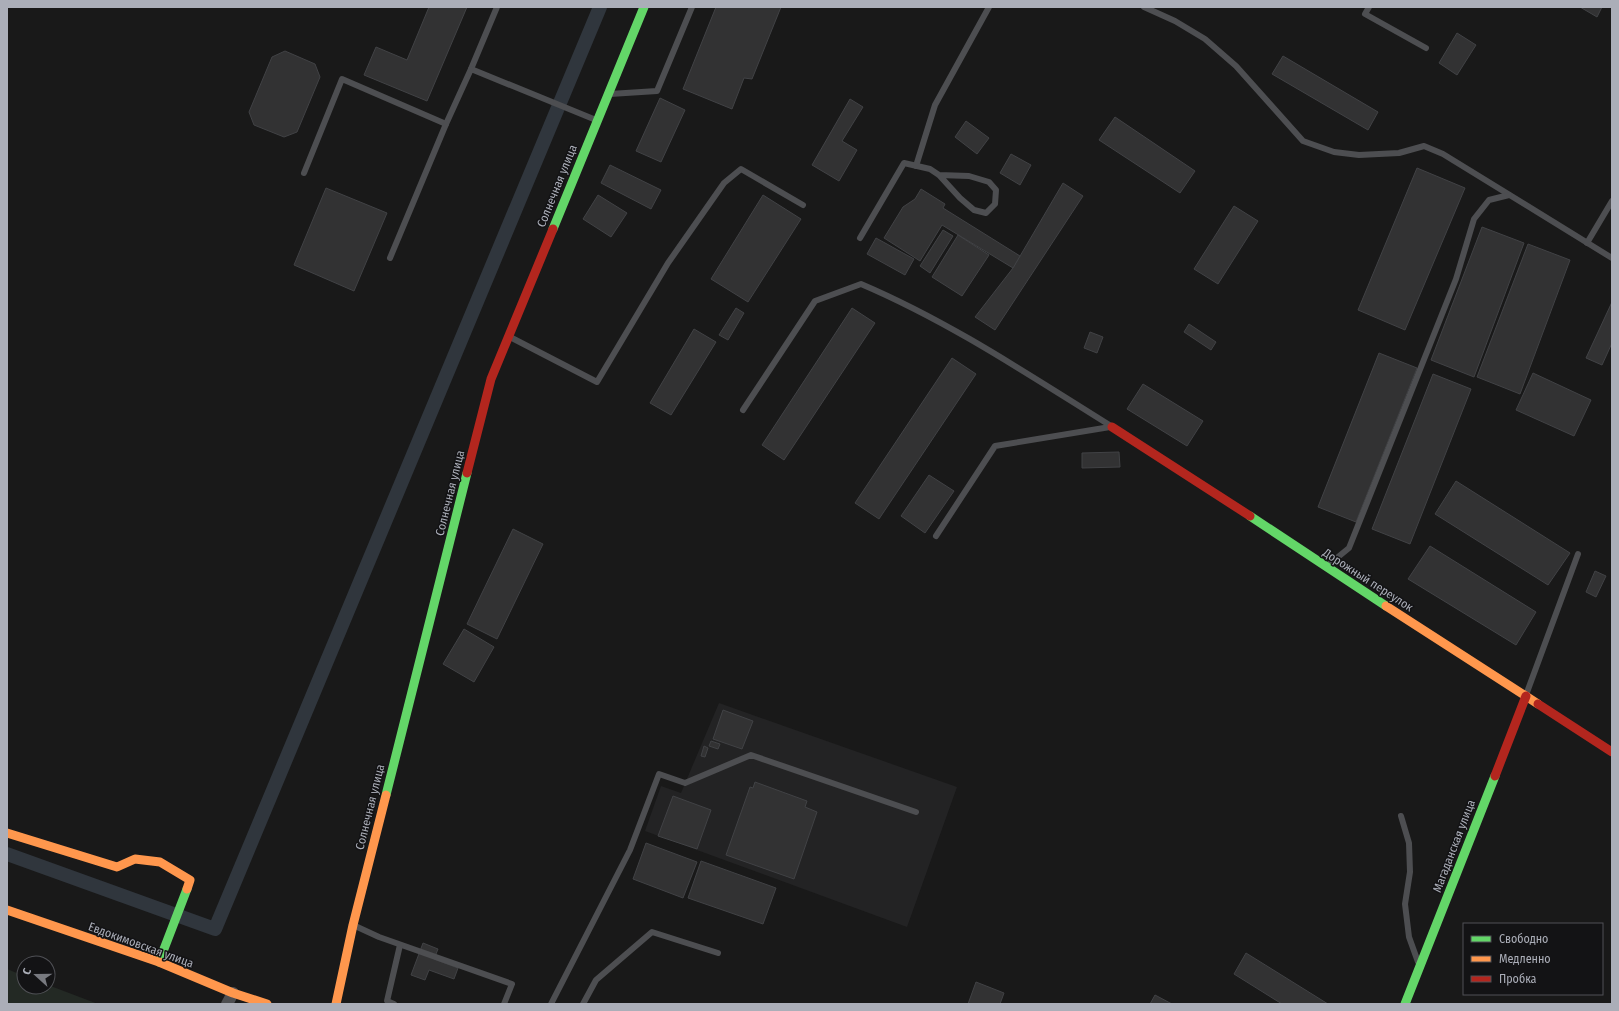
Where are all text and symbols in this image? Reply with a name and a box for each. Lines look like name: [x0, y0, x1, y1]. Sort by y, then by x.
street label: Солнечная улица: [534, 143, 580, 229]
street label: Солнечная улица: [433, 449, 467, 537]
street label: Дорожный переулок: [1319, 545, 1416, 615]
street label: Солнечная улица: [353, 763, 387, 851]
street label: Магаданская улица: [1430, 798, 1478, 894]
street label: Евдокимовская улица: [87, 919, 196, 971]
legend: [1463, 923, 1603, 995]
text: Свободно: [1499, 932, 1548, 946]
text: Медленно: [1499, 952, 1551, 966]
north arrow: [16, 955, 56, 995]
text: С: [20, 966, 34, 977]
text: Пробка: [1499, 972, 1537, 986]

